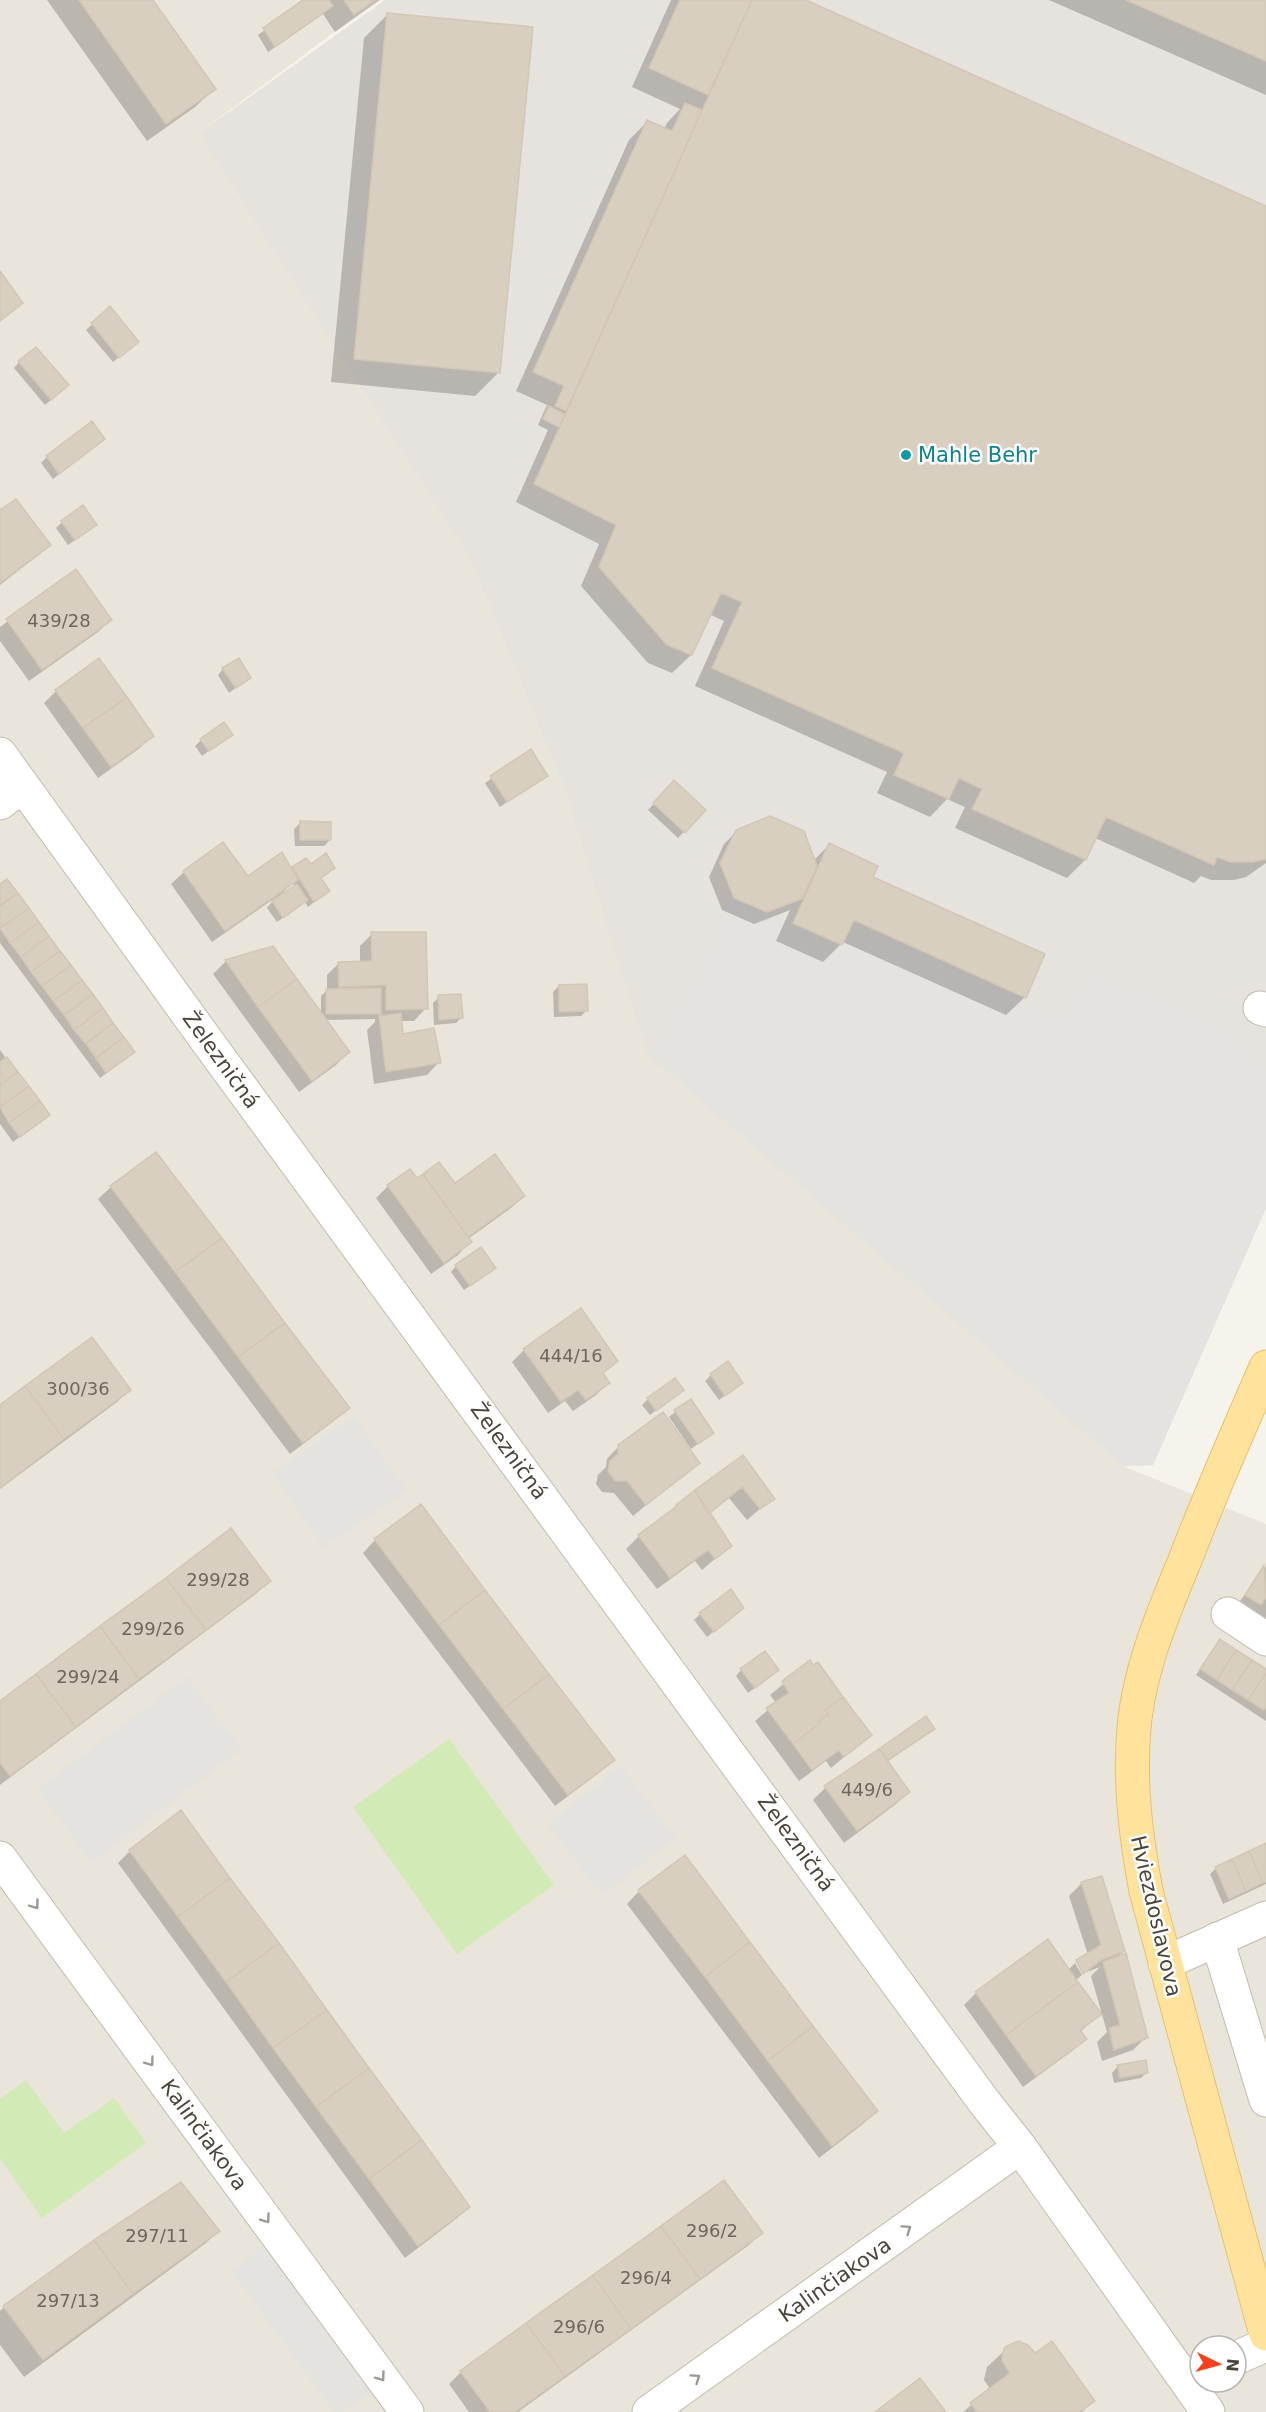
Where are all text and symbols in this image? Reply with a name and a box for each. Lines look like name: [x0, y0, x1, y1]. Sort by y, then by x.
place label: Mahle Behr: [918, 443, 1037, 467]
marker: Mahle Behr: [899, 448, 913, 462]
house number: 439/28: [27, 610, 91, 631]
street label: Železničná: [178, 1006, 265, 1113]
house number: 444/16: [539, 1345, 603, 1366]
house number: 300/36: [46, 1378, 110, 1399]
street label: Železničná: [466, 1397, 553, 1504]
house number: 299/28: [186, 1569, 250, 1590]
house number: 299/26: [121, 1618, 185, 1639]
house number: 299/24: [56, 1666, 120, 1687]
house number: 449/6: [841, 1779, 893, 1800]
street label: Železničná: [753, 1789, 840, 1896]
street label: Hviezdoslavova: [1126, 1833, 1186, 1999]
one-way arrow: [28, 1898, 39, 1909]
one-way arrow: [143, 2056, 154, 2067]
street label: Kalinčiakova: [156, 2075, 252, 2195]
one-way arrow: [259, 2213, 270, 2224]
house number: 296/2: [686, 2220, 738, 2241]
house number: 297/11: [125, 2225, 189, 2246]
one-way arrow: [900, 2225, 911, 2236]
street label: Kalinčiakova: [774, 2233, 896, 2327]
house number: 296/4: [620, 2267, 672, 2288]
house number: 297/13: [36, 2290, 100, 2311]
house number: 296/6: [553, 2316, 605, 2337]
north arrow: [1188, 2334, 1248, 2394]
text: N: [1222, 2358, 1242, 2373]
one-way arrow: [374, 2370, 385, 2381]
one-way arrow: [690, 2374, 701, 2385]

